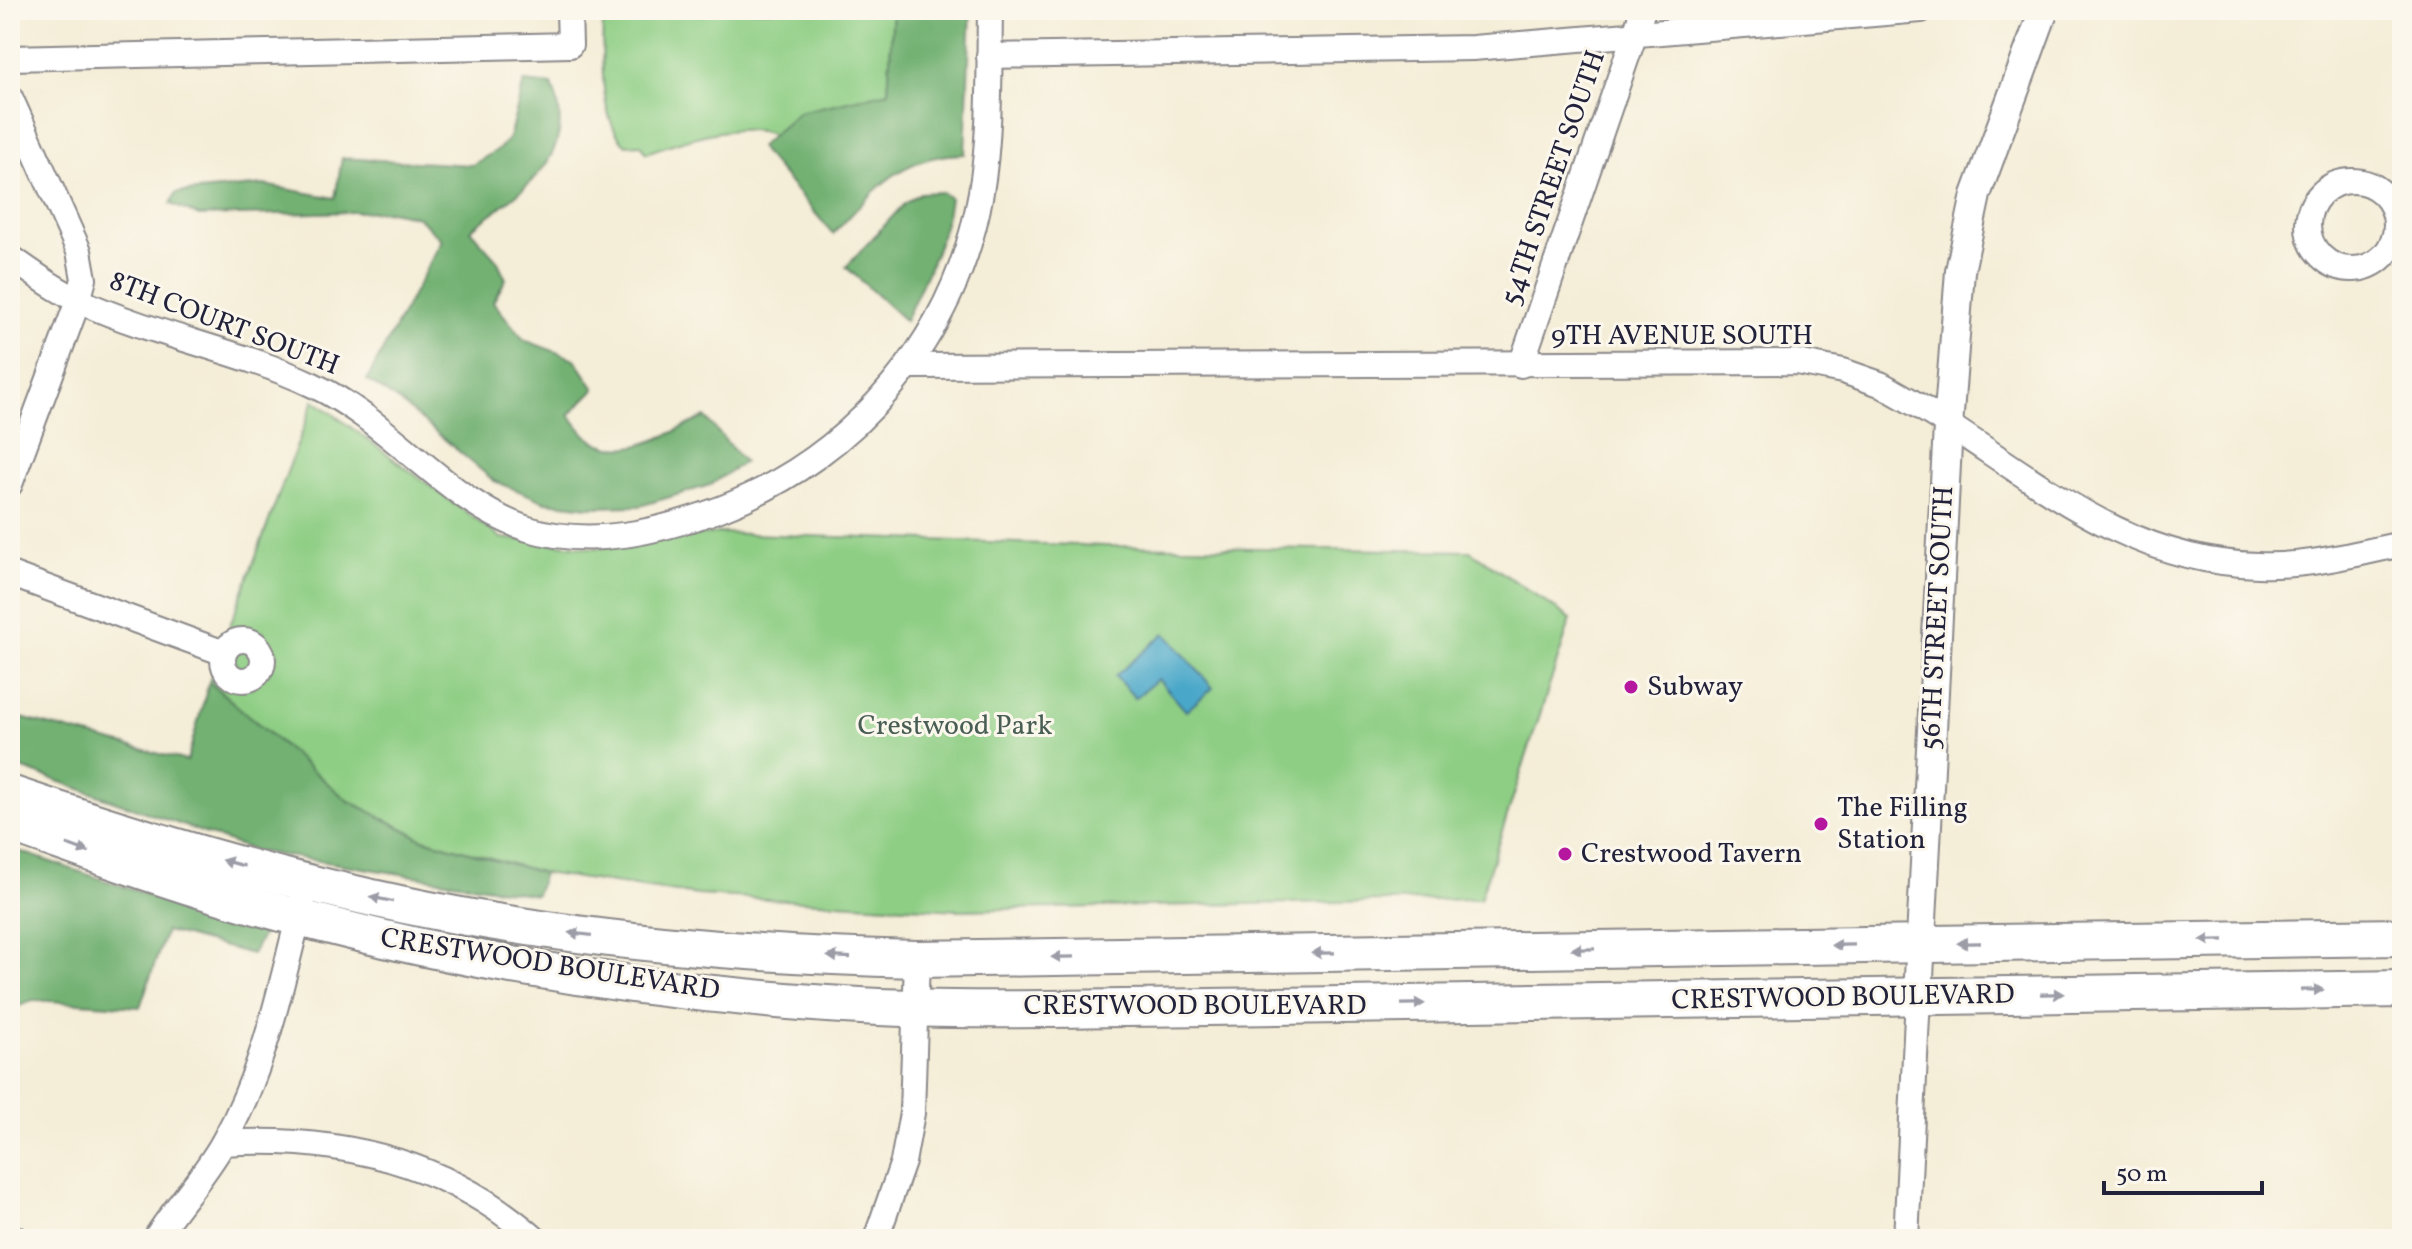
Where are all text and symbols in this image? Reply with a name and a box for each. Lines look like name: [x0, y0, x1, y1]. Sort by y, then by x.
street label: 54TH STREET SOUTH: [1492, 45, 1616, 311]
street label: 8TH COURT SOUTH: [103, 262, 345, 386]
street label: 9TH AVENUE SOUTH: [1551, 317, 1813, 356]
street label: 56TH STREET SOUTH: [1912, 485, 1964, 751]
place label: Subway: [1647, 668, 1743, 707]
marker: Subway: [1622, 678, 1640, 696]
park label: Crestwood Park: [858, 707, 1052, 746]
place label: The Filling Station: [1837, 789, 1968, 860]
marker: The Filling Station: [1812, 815, 1830, 833]
place label: Crestwood Tavern: [1581, 835, 1802, 874]
one-way arrow: [67, 842, 91, 855]
marker: Crestwood Tavern: [1556, 845, 1574, 863]
one-way arrow: [220, 856, 245, 868]
one-way arrow: [368, 892, 393, 904]
street label: CRESTWOOD BOULEVARD: [377, 919, 723, 1011]
one-way arrow: [567, 928, 592, 941]
one-way arrow: [2199, 933, 2224, 946]
one-way arrow: [1956, 936, 1981, 949]
one-way arrow: [1830, 938, 1855, 951]
one-way arrow: [1570, 943, 1595, 955]
one-way arrow: [1310, 947, 1335, 960]
one-way arrow: [826, 950, 851, 963]
one-way arrow: [1050, 951, 1075, 963]
street label: CRESTWOOD BOULEVARD: [1671, 976, 2015, 1020]
one-way arrow: [2300, 984, 2325, 996]
street label: CRESTWOOD BOULEVARD: [1023, 987, 1367, 1026]
one-way arrow: [2040, 988, 2065, 1000]
one-way arrow: [1401, 998, 1426, 1010]
scale bar: [2104, 1145, 2262, 1195]
text: 50 m: [2116, 1158, 2168, 1192]

